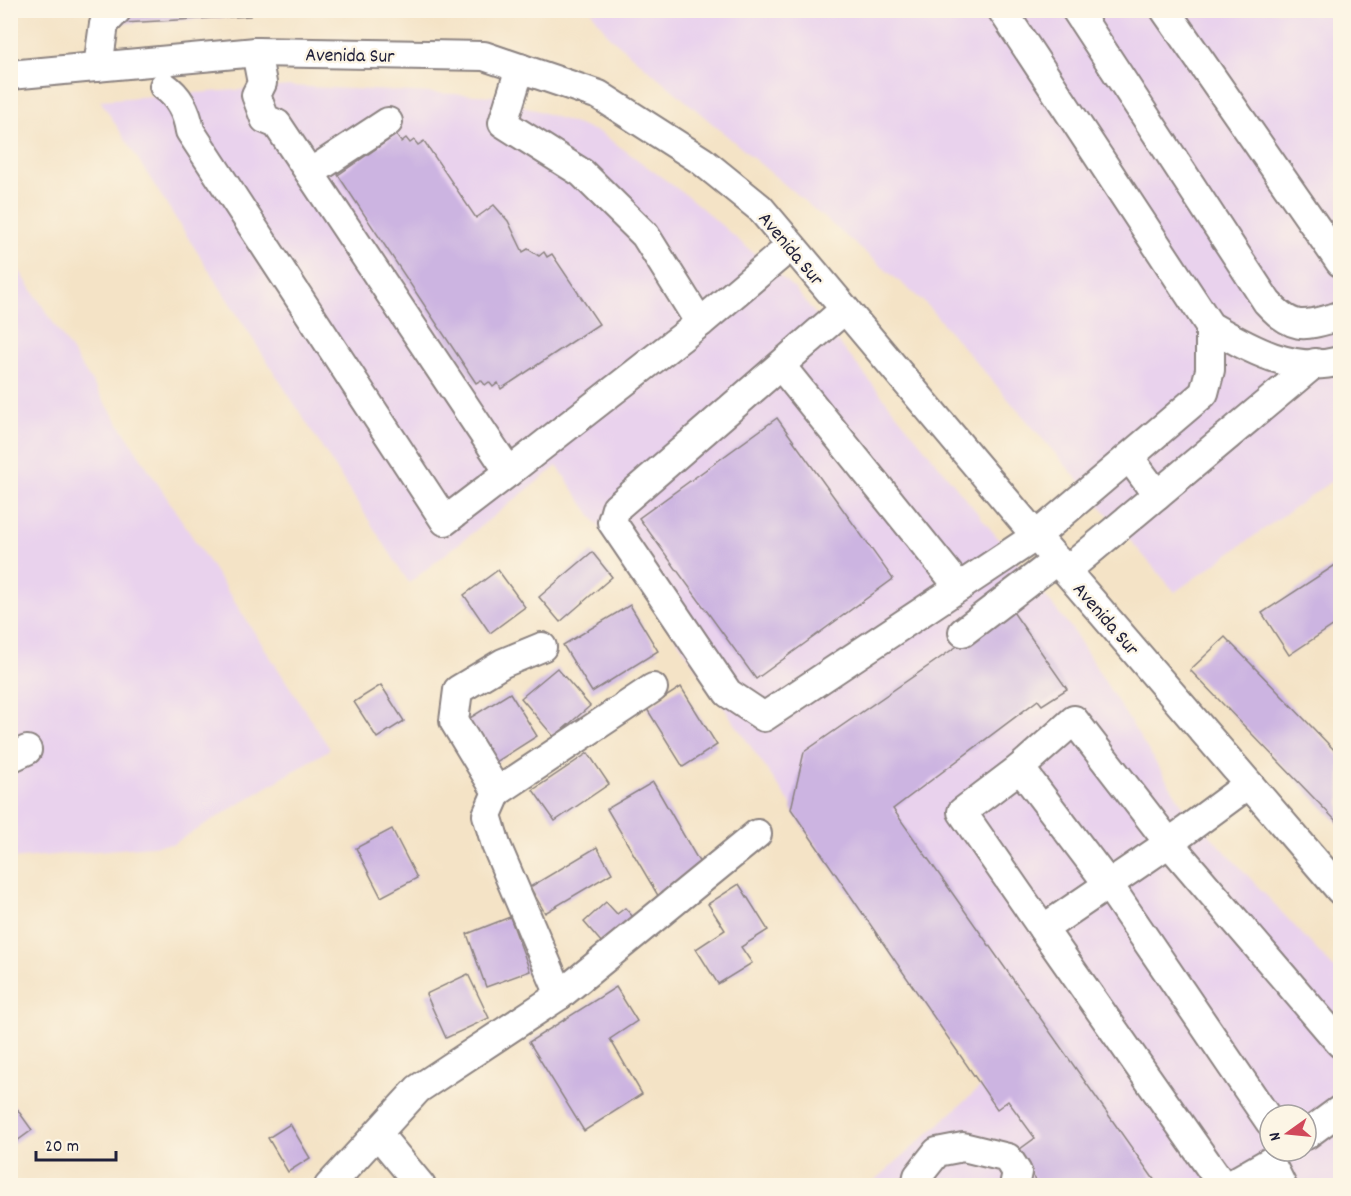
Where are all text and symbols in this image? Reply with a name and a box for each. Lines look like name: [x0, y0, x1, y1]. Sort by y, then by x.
street label: Avenida Sur: [305, 42, 395, 72]
street label: Avenida Sur: [750, 207, 829, 294]
street label: Avenida Sur: [1065, 577, 1145, 663]
north arrow: [1258, 1103, 1318, 1163]
scale bar: [36, 1124, 116, 1162]
text: N: [1264, 1129, 1288, 1143]
text: 20 m: [45, 1135, 79, 1160]

